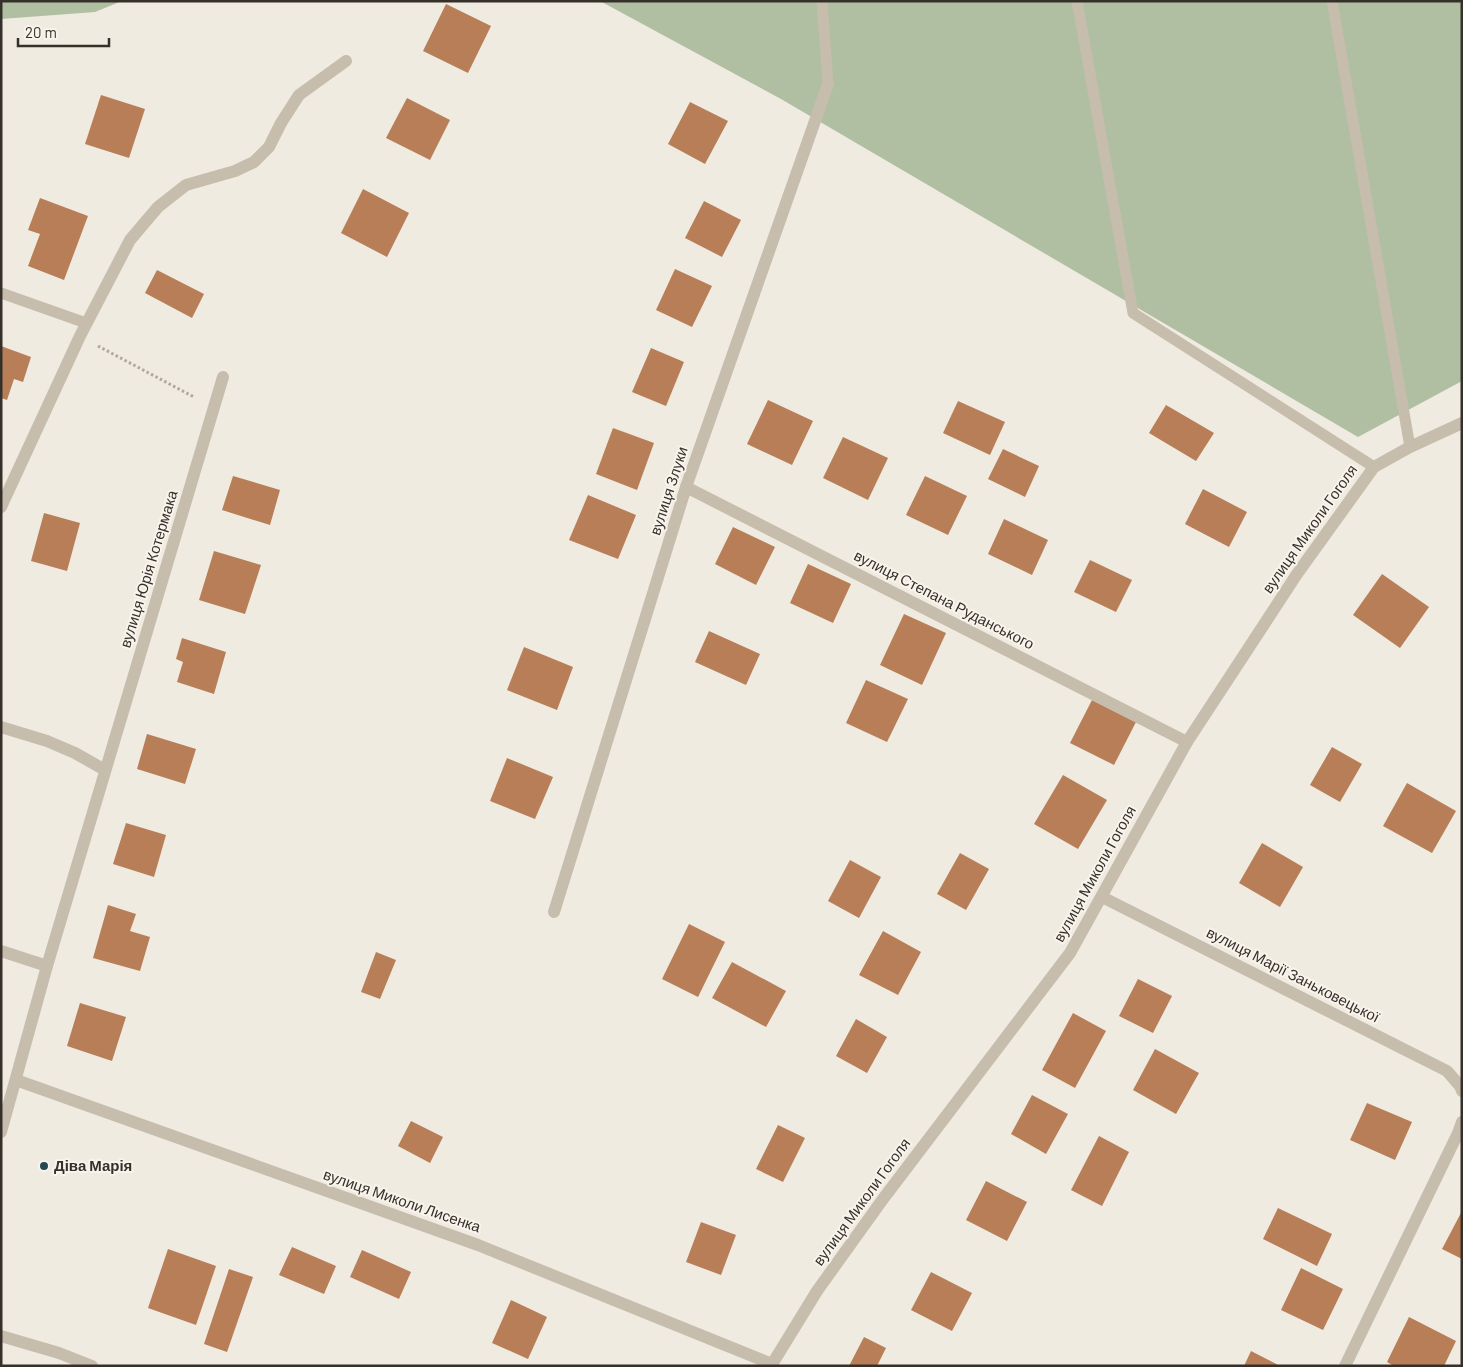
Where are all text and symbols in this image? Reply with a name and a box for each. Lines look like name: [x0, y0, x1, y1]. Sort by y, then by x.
scale bar: [18, 15, 109, 47]
text: 20 m: [25, 23, 57, 41]
street label: вулиця Злуки: [645, 444, 691, 537]
street label: вулиця Миколи Гоголя: [1258, 461, 1360, 596]
street label: вулиця Юрія Котермака: [116, 487, 181, 650]
street label: вулиця Степана Руданського: [851, 546, 1038, 653]
street label: вулиця Миколи Гоголя: [1049, 802, 1139, 945]
street label: вулиця Марії Заньковецької: [1204, 923, 1384, 1026]
street label: вулиця Миколи Гоголя: [809, 1134, 913, 1269]
place label: Діва Марія: [54, 1156, 132, 1174]
marker: Діва Марія: [38, 1160, 50, 1172]
street label: вулиця Миколи Лисенка: [321, 1165, 484, 1236]

